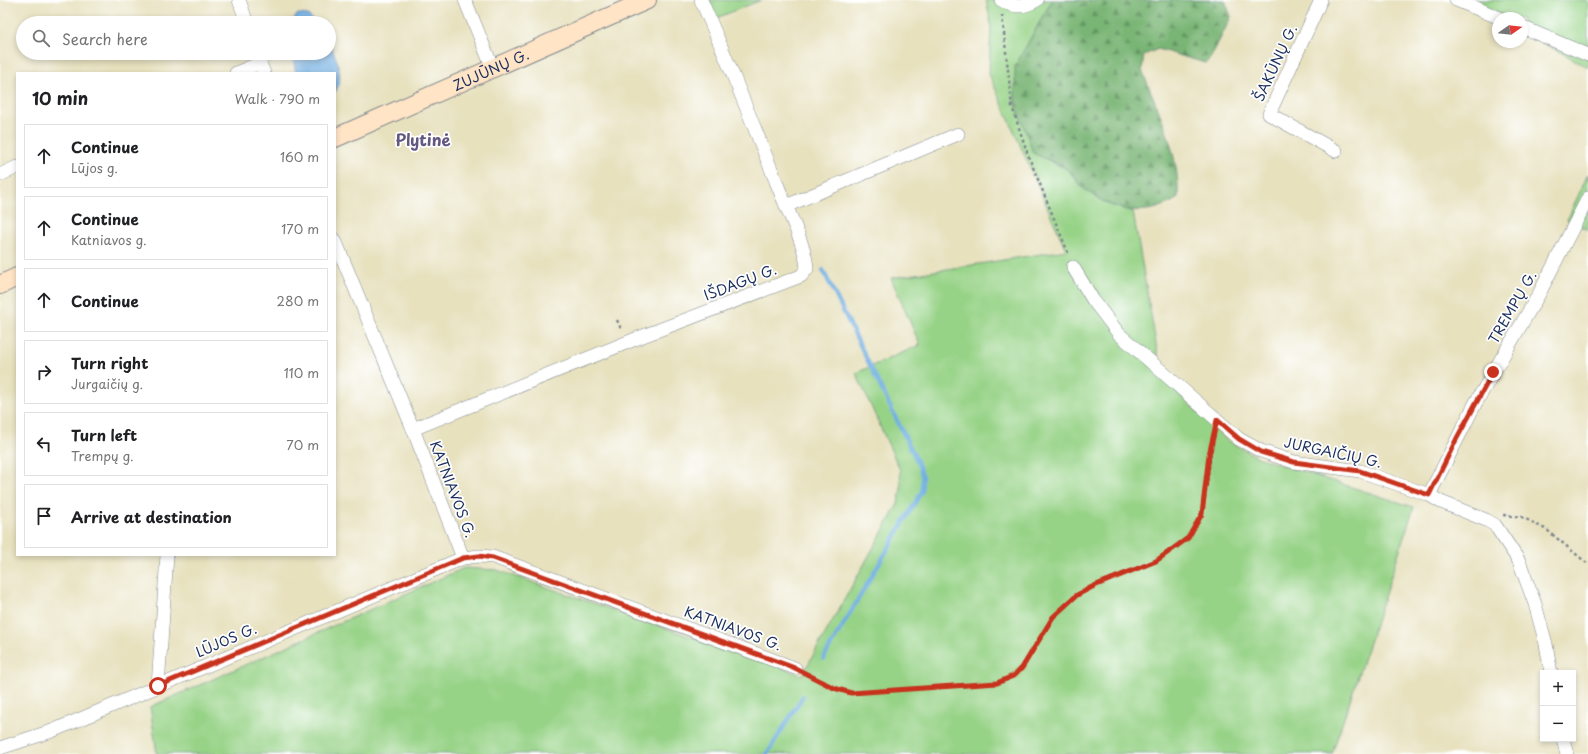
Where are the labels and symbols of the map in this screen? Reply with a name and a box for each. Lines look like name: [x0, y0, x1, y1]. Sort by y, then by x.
north arrow: [1492, 12, 1528, 48]
street label: ŠAKŪNŲ G.: [1248, 21, 1302, 105]
street label: ZUJŪNŲ G.: [449, 43, 532, 95]
district label: Plytinė: [395, 127, 451, 151]
street label: IŠDAGŲ G.: [701, 259, 779, 305]
street label: TREMPŲ G.: [1483, 267, 1541, 347]
route end: [1484, 363, 1502, 381]
street label: JURGAIČIŲ G.: [1282, 431, 1384, 473]
street label: KATNIAVOS G.: [425, 437, 481, 541]
street label: KATNIAVOS G.: [681, 601, 785, 655]
street label: LŪJOS G.: [192, 618, 260, 662]
route start: [149, 677, 167, 695]

